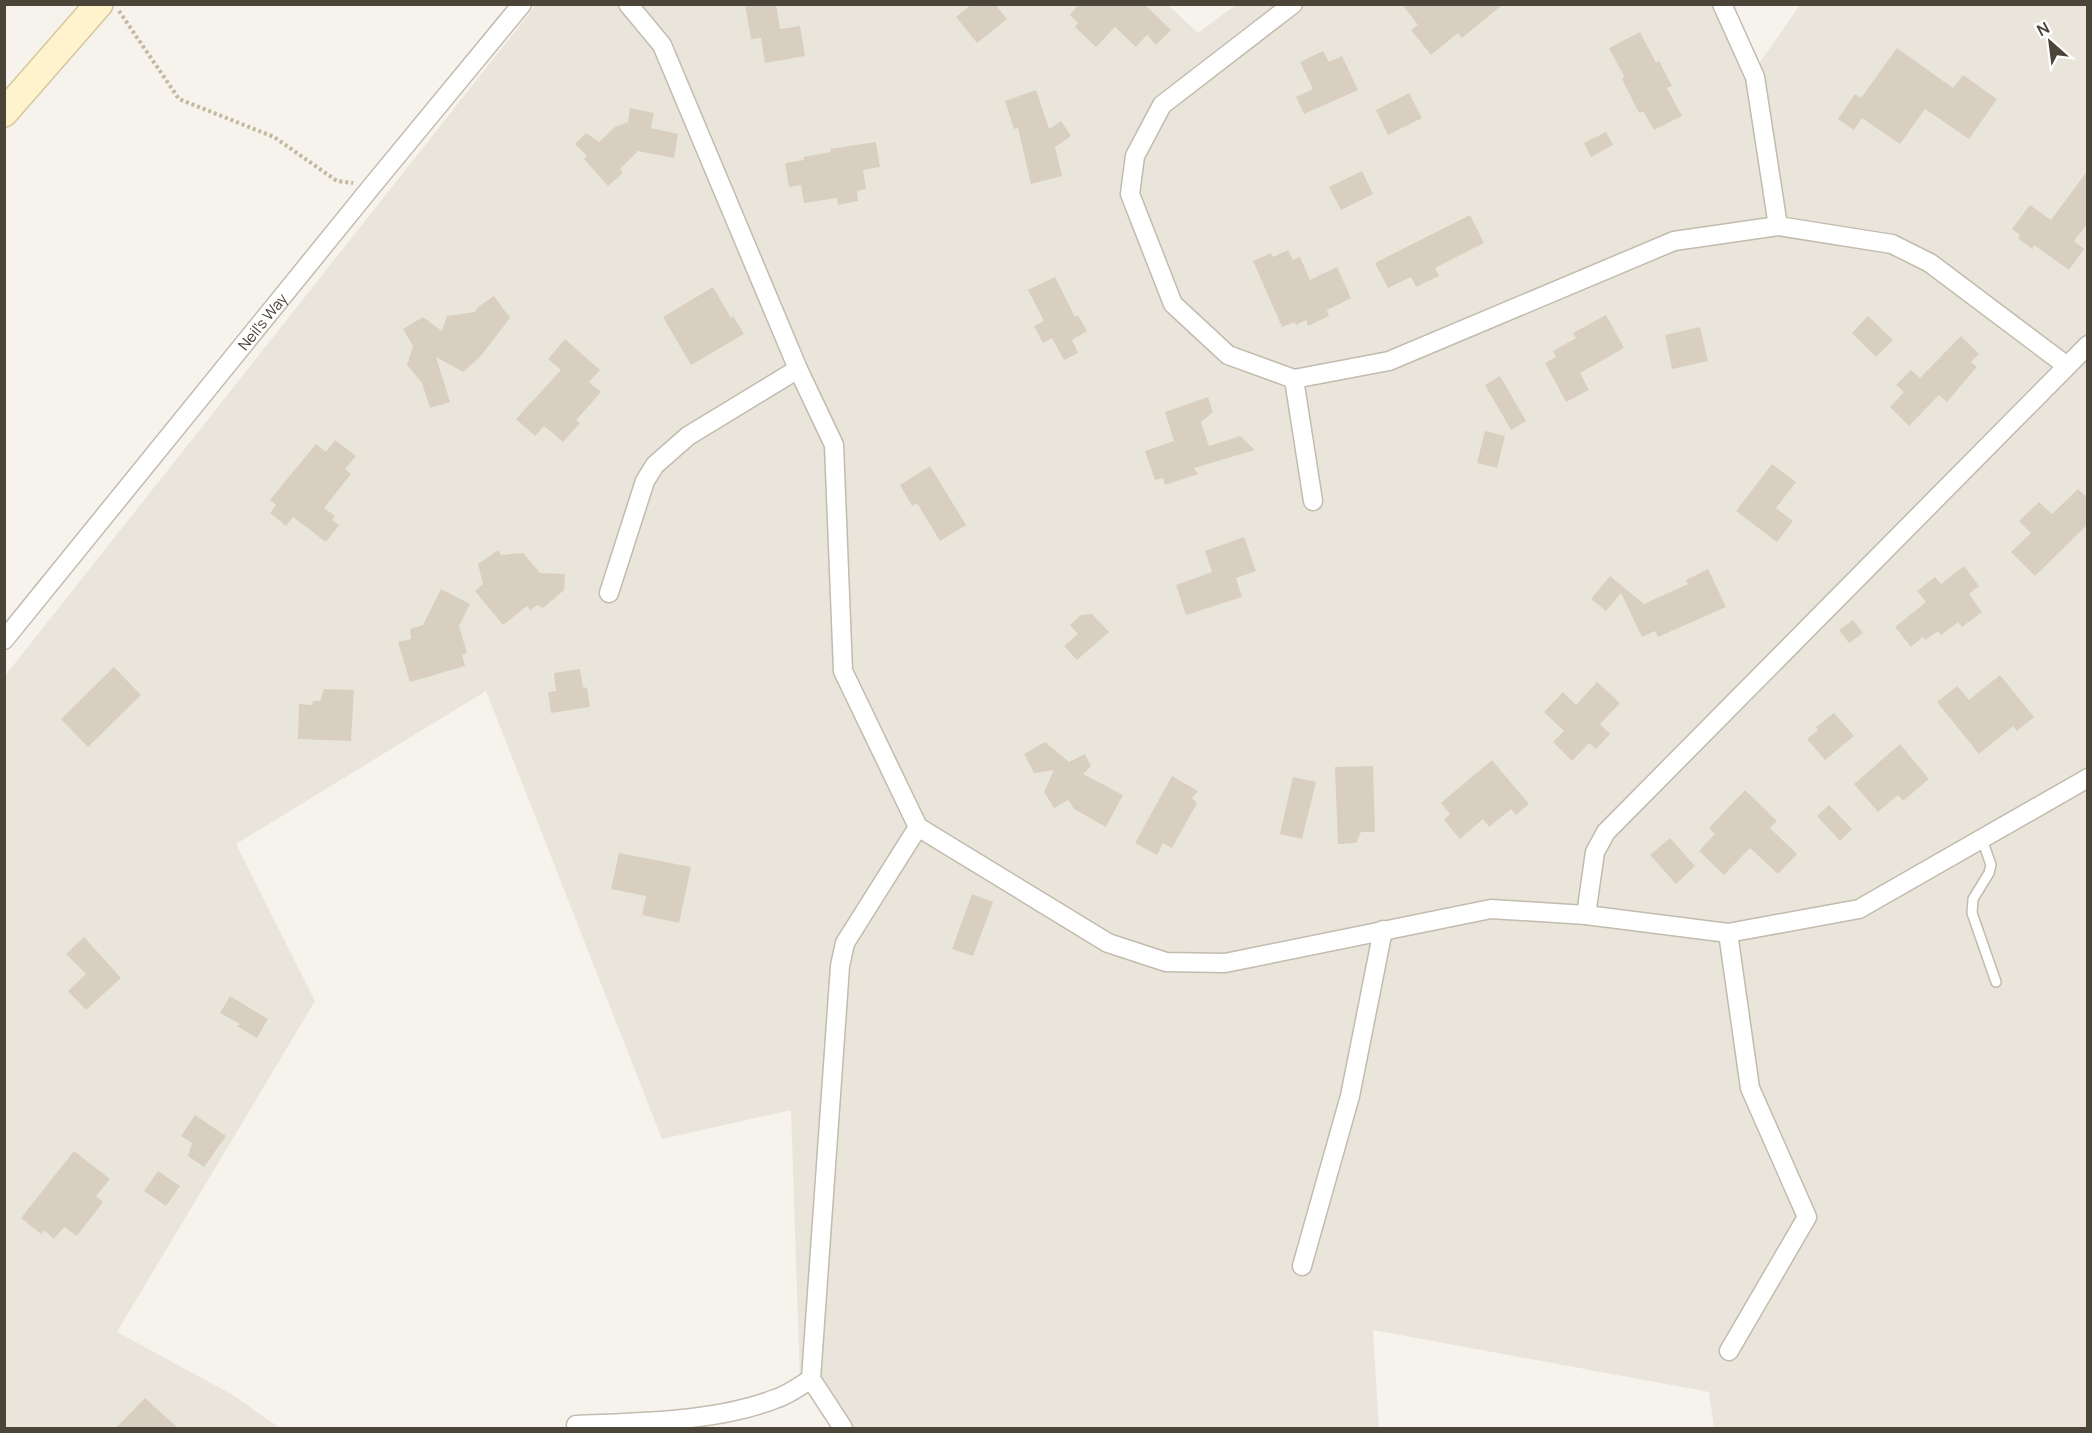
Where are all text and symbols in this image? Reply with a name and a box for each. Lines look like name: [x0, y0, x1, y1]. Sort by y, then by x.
north arrow: [2020, 12, 2080, 72]
text: N: [2033, 16, 2053, 41]
street label: Neil's Way: [233, 288, 292, 354]

